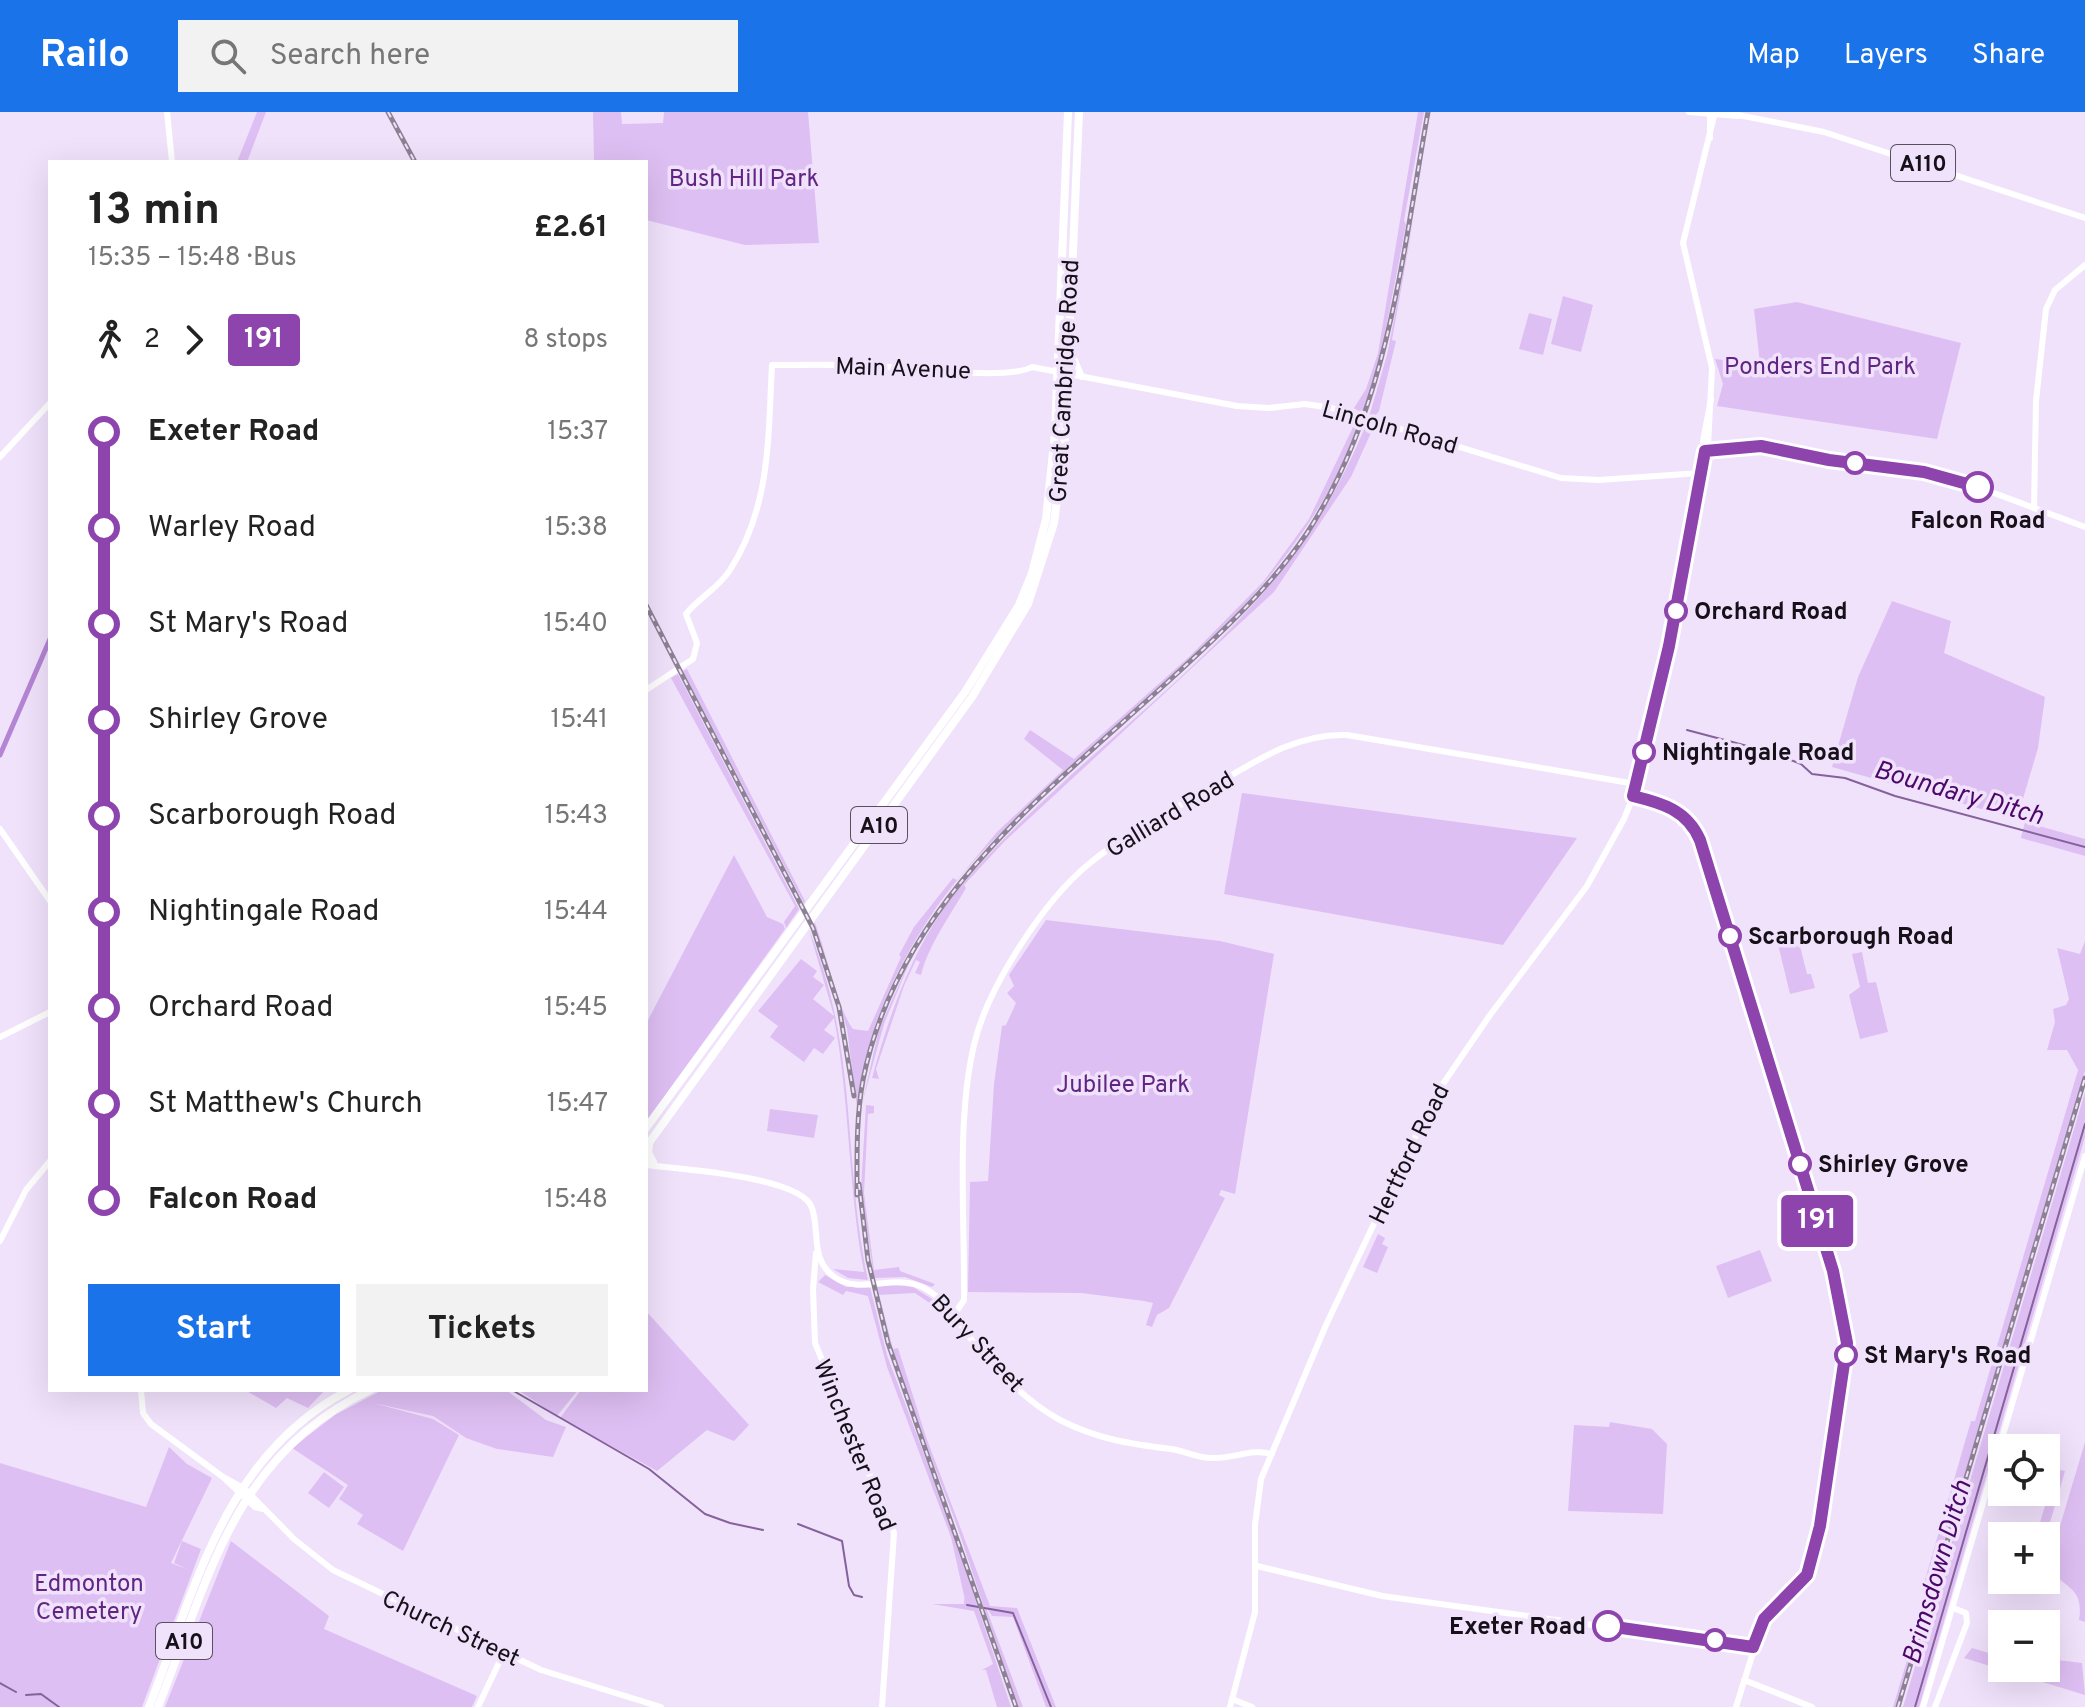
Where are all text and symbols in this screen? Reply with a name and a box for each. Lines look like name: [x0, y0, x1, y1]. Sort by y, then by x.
search box: [178, 20, 738, 92]
text: Railo: [40, 32, 130, 81]
icon: search: [206, 34, 250, 78]
text: Search here: [270, 38, 430, 75]
text: Map: [1747, 38, 1800, 74]
text: Layers: [1844, 38, 1928, 74]
text: Share: [1972, 38, 2045, 74]
road number: A110: [1891, 145, 1955, 181]
park label: Bush Hill Park: [669, 165, 819, 195]
text: 13 min: [88, 184, 220, 240]
text: £2.61: [534, 210, 608, 247]
text: 15:35 – 15:48 · Bus: [88, 242, 297, 275]
street label: Great Cambridge Road: [1045, 259, 1087, 503]
icon: walk: [88, 318, 132, 362]
icon: forward: [172, 318, 216, 362]
text: 191: [244, 322, 284, 358]
text: 2: [144, 324, 160, 357]
text: 8 stops: [523, 324, 608, 357]
street label: Main Avenue: [835, 353, 971, 387]
park label: Ponders End Park: [1724, 353, 1916, 383]
street label: Lincoln Road: [1318, 395, 1461, 463]
text: Exeter Road: [148, 414, 319, 451]
text: 15:37: [547, 416, 608, 449]
unlabelled marker: [1844, 452, 1866, 474]
marker: Falcon Road: [1963, 472, 1993, 502]
place label: Falcon Road: [1910, 507, 2046, 537]
text: Warley Road: [148, 510, 316, 547]
text: 15:38: [545, 512, 608, 545]
place label: Orchard Road: [1694, 598, 1848, 628]
marker: Orchard Road: [1665, 600, 1687, 622]
text: St Mary's Road: [148, 606, 348, 643]
text: 15:40: [543, 608, 608, 641]
text: Shirley Grove: [148, 702, 328, 739]
text: 15:41: [550, 704, 608, 737]
place label: Nightingale Road: [1662, 739, 1854, 769]
marker: Nightingale Road: [1633, 741, 1655, 763]
water label: Boundary Ditch: [1870, 754, 2047, 834]
street label: Galliard Road: [1102, 766, 1241, 866]
text: Scarborough Road: [148, 798, 396, 835]
text: 15:43: [545, 800, 608, 833]
road number: A10: [851, 807, 907, 843]
text: Nightingale Road: [148, 894, 379, 931]
text: 15:44: [544, 896, 608, 929]
place label: Scarborough Road: [1748, 923, 1954, 953]
marker: Scarborough Road: [1719, 925, 1741, 947]
text: Orchard Road: [148, 990, 333, 1027]
text: 15:45: [544, 992, 608, 1025]
park label: Jubilee Park: [1056, 1071, 1190, 1101]
street label: Hertford Road: [1364, 1080, 1458, 1230]
text: St Matthew's Church: [148, 1086, 423, 1123]
text: 15:47: [547, 1088, 608, 1121]
place label: Shirley Grove: [1818, 1151, 1969, 1181]
marker: Shirley Grove: [1789, 1153, 1811, 1175]
text: Falcon Road: [148, 1182, 317, 1219]
text: 15:48: [544, 1184, 608, 1217]
line badge: 191: [1771, 1195, 1863, 1247]
text: 191: [1797, 1203, 1837, 1239]
button: Start: [88, 1284, 340, 1376]
button: Tickets: [356, 1284, 608, 1376]
street label: Bury Street: [923, 1289, 1030, 1400]
place label: St Mary's Road: [1864, 1342, 2031, 1372]
marker: St Mary's Road: [1835, 1344, 1857, 1366]
street label: Winchester Road: [805, 1356, 901, 1536]
map controls: [1988, 1434, 2060, 1682]
button: locate: [1988, 1434, 2060, 1506]
water label: Brimsdown Ditch: [1896, 1477, 1980, 1669]
button: +: [1988, 1522, 2060, 1594]
park label: Edmonton Cemetery: [34, 1570, 144, 1628]
street label: Church Street: [376, 1585, 524, 1675]
button: −: [1988, 1610, 2060, 1682]
marker: Exeter Road: [1593, 1611, 1623, 1641]
place label: Exeter Road: [1449, 1613, 1586, 1643]
road number: A10: [156, 1623, 212, 1659]
unlabelled marker: [1704, 1629, 1726, 1651]

